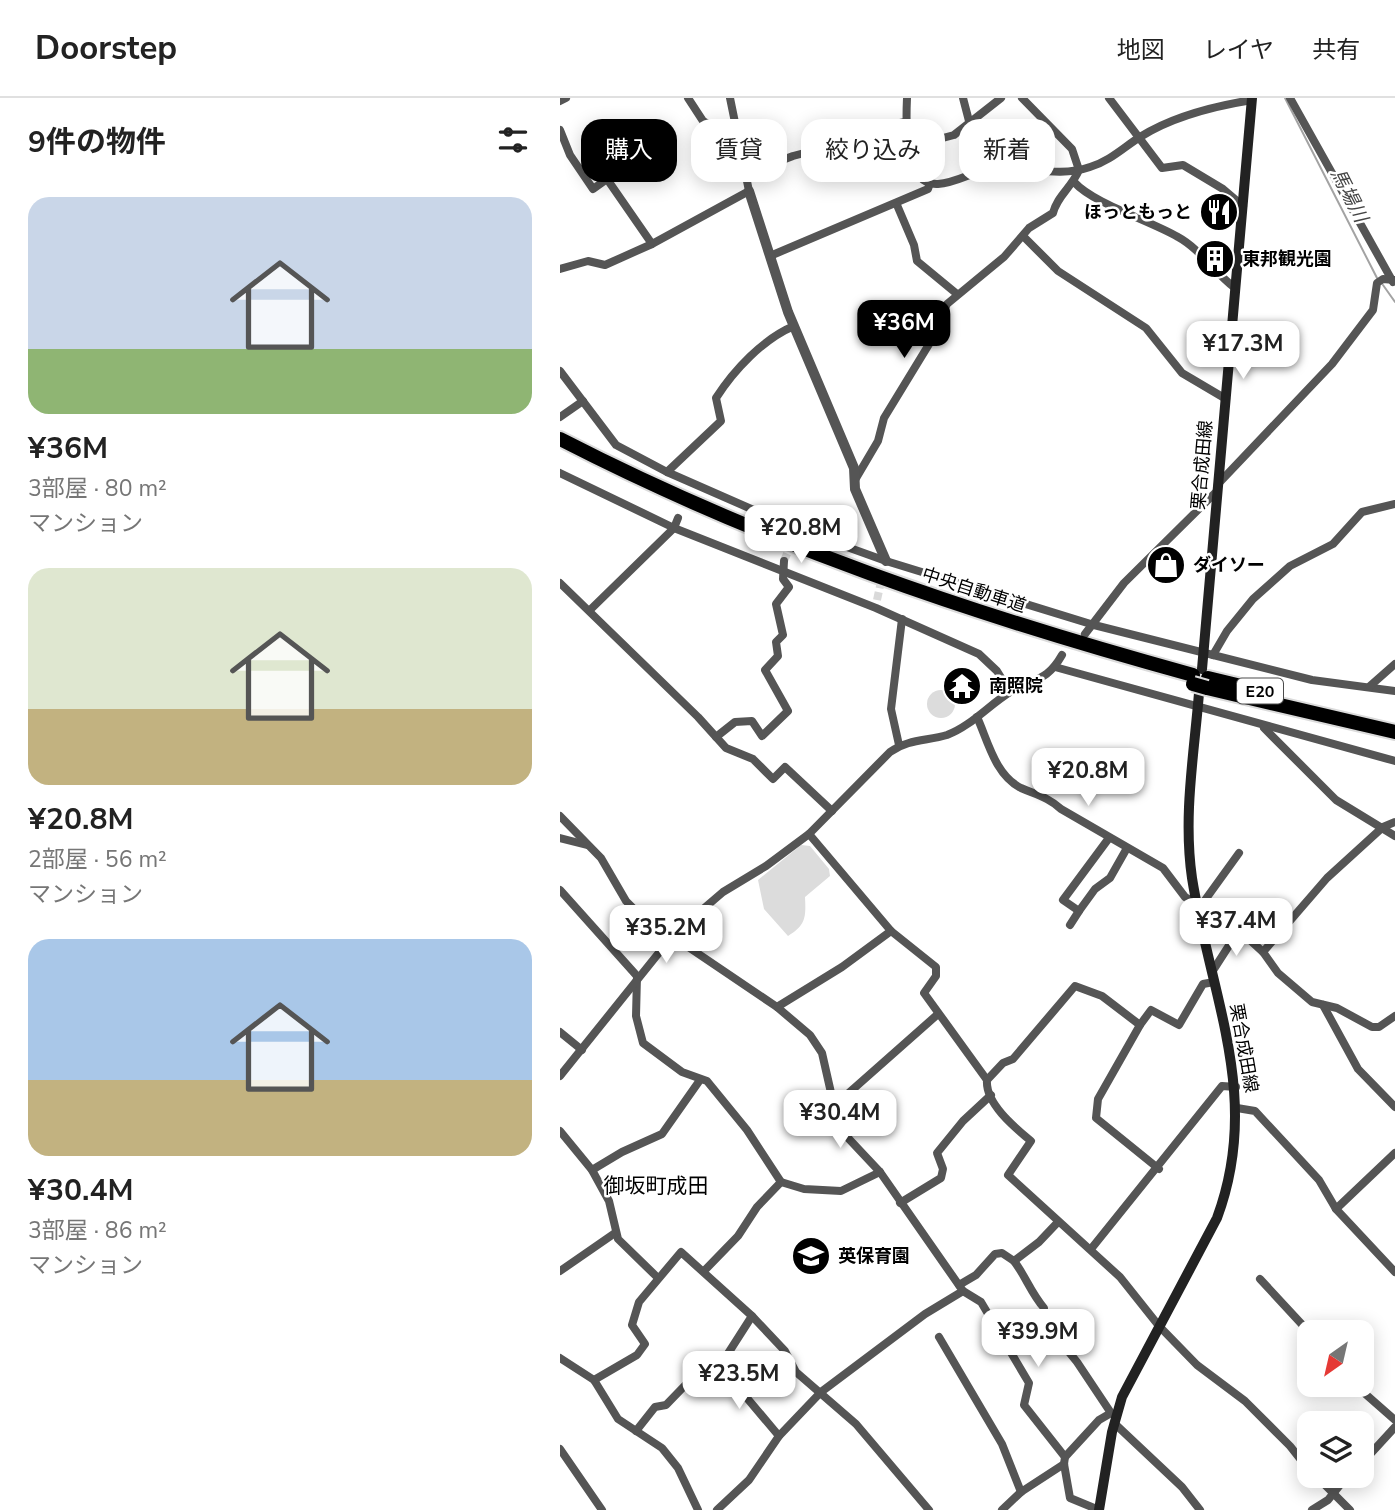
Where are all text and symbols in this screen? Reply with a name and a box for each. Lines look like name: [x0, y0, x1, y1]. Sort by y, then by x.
text: Doorstep: [35, 26, 177, 71]
text: 地図: [1117, 34, 1165, 66]
text: レイヤ: [1203, 34, 1274, 66]
text: 共有: [1312, 34, 1360, 66]
chip: 購入: [581, 119, 677, 182]
chip: 賃貸: [691, 119, 787, 182]
chip: 絞り込み: [801, 119, 945, 182]
chip: 新着: [959, 119, 1055, 182]
icon: filters: [494, 121, 532, 159]
text: 9件の物件: [28, 122, 166, 163]
water label: 馬場川: [1325, 164, 1375, 229]
restaurant icon: ほっともっと: [1198, 191, 1240, 233]
place label: ほっともっと: [1084, 200, 1192, 224]
building icon: 東邦観光園: [1194, 238, 1236, 280]
icon: home: [217, 242, 343, 368]
place label: 東邦観光園: [1242, 247, 1332, 271]
pin: ¥36M: [863, 300, 945, 360]
text: ¥36M: [873, 307, 935, 338]
pin: ¥17.3M: [1186, 322, 1300, 381]
text: ¥17.3M: [1203, 328, 1283, 359]
street label: 栗合成田線: [1186, 419, 1218, 511]
text: ¥36M: [28, 428, 108, 469]
text: 3部屋 · 80 m²: [28, 473, 167, 504]
pin: ¥20.8M: [744, 505, 858, 565]
text: マンション: [28, 508, 143, 539]
text: ¥20.8M: [761, 512, 841, 543]
shop icon: ダイソー: [1145, 544, 1187, 586]
place label: ダイソー: [1193, 553, 1265, 577]
street label: 中央自動車道: [919, 562, 1029, 618]
icon: home: [217, 613, 343, 739]
temple icon: 南照院: [941, 665, 983, 707]
place label: 南照院: [989, 674, 1043, 698]
road number: E20: [1237, 678, 1283, 704]
pin: ¥20.8M: [1031, 748, 1145, 808]
text: ¥20.8M: [1048, 755, 1128, 786]
text: ¥20.8M: [28, 799, 133, 840]
text: 2部屋 · 56 m²: [28, 844, 167, 875]
text: マンション: [28, 879, 143, 910]
pin: ¥37.4M: [1179, 898, 1293, 958]
text: ¥37.4M: [1196, 905, 1276, 936]
pin: ¥35.2M: [609, 906, 723, 965]
text: ¥35.2M: [626, 912, 706, 943]
icon: home: [217, 984, 343, 1110]
street label: 栗合成田線: [1224, 1002, 1264, 1094]
pin: ¥30.4M: [783, 1090, 897, 1150]
text: ¥30.4M: [800, 1097, 880, 1128]
text: ¥30.4M: [28, 1170, 133, 1211]
district label: 御坂町成田: [604, 1172, 709, 1200]
text: 3部屋 · 86 m²: [28, 1215, 167, 1246]
school or university icon: 英保育園: [790, 1235, 832, 1277]
place label: 英保育園: [838, 1244, 910, 1268]
text: マンション: [28, 1250, 143, 1281]
pin: ¥39.9M: [981, 1310, 1095, 1369]
text: ¥39.9M: [998, 1316, 1078, 1347]
north arrow: [1297, 1320, 1374, 1396]
map controls: [1297, 1320, 1374, 1488]
pin: ¥23.5M: [682, 1352, 796, 1411]
text: ¥23.5M: [699, 1358, 779, 1389]
button: layers: [1297, 1411, 1374, 1488]

